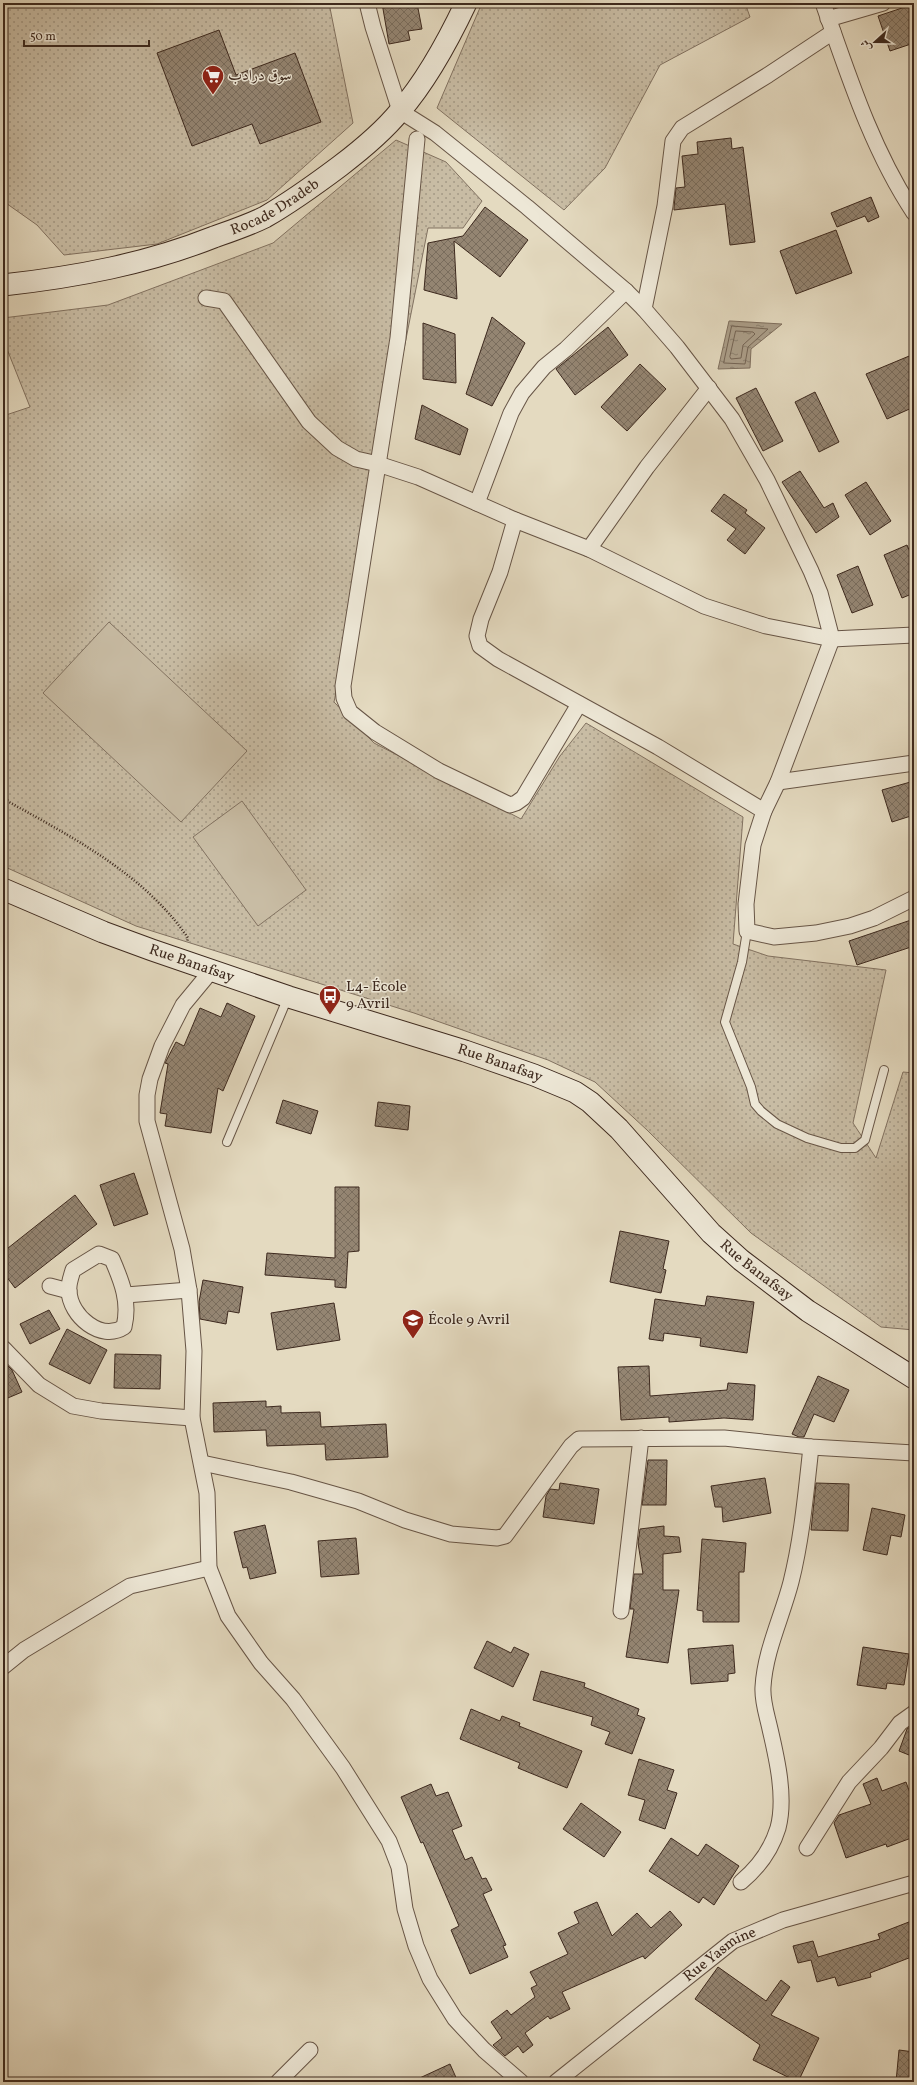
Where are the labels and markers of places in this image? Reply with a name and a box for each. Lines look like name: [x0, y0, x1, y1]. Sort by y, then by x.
supermarket icon: سوق درادب: [200, 63, 226, 96]
place label: سوق درادب: [228, 66, 292, 87]
place label: L4- École 9 Avril: [346, 977, 407, 1015]
bus stop icon: L4- École 9 Avril: [317, 983, 343, 1016]
school or university icon: École 9 Avril: [400, 1307, 426, 1340]
place label: École 9 Avril: [428, 1310, 510, 1331]

